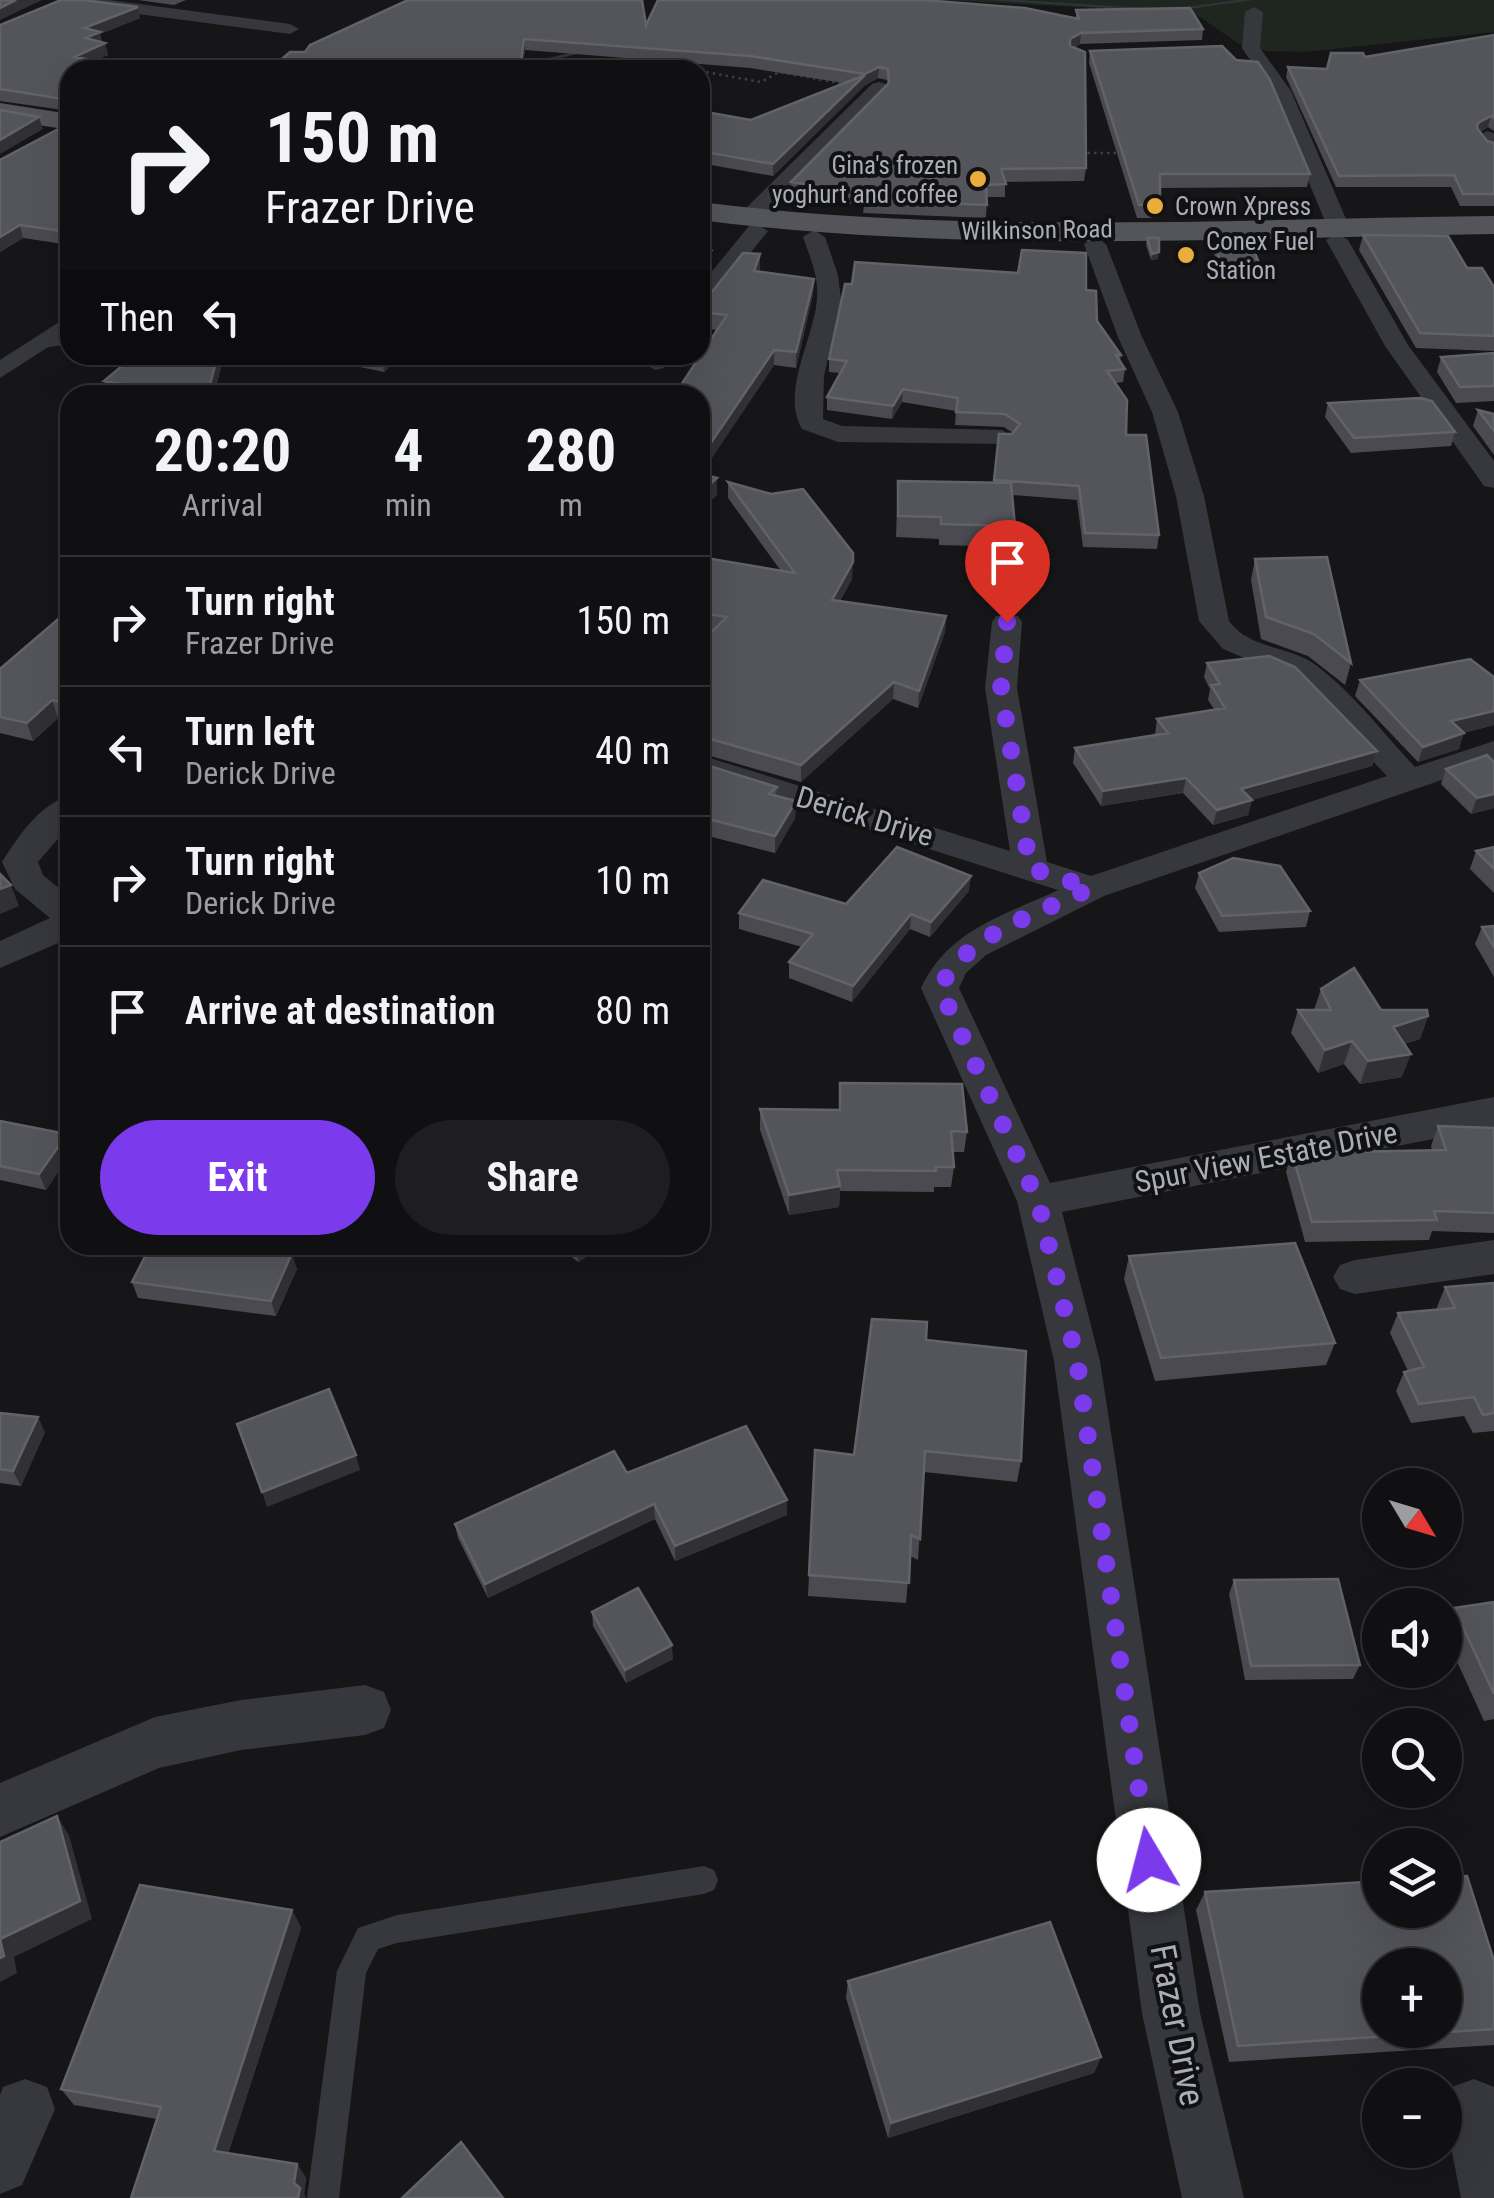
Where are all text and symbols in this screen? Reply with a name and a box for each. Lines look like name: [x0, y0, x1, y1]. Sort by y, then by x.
text: 150 m: [265, 97, 439, 179]
icon: right: [100, 100, 230, 230]
place label: Gina's frozen yoghurt and coffee: [772, 151, 958, 209]
marker: Gina's frozen yoghurt and coffee: [967, 168, 989, 190]
text: Frazer Drive: [265, 181, 475, 234]
place label: Crown Xpress: [1175, 192, 1311, 221]
marker: Crown Xpress: [1144, 195, 1166, 217]
street label: Wilkinson Road: [961, 214, 1113, 246]
place label: Conex Fuel Station: [1206, 227, 1315, 285]
marker: Conex Fuel Station: [1175, 244, 1197, 266]
icon: left: [194, 290, 249, 345]
text: Then: [100, 296, 174, 340]
text: 20:20: [154, 415, 291, 486]
text: 4: [393, 415, 424, 486]
text: 280: [525, 415, 616, 486]
text: Arrival: [182, 486, 263, 524]
text: min: [385, 486, 432, 524]
text: m: [559, 486, 583, 524]
pin: [965, 520, 1050, 623]
icon: arrive: [980, 535, 1035, 590]
text: Turn right: [185, 580, 335, 624]
icon: right: [100, 594, 155, 649]
text: 150 m: [576, 599, 670, 643]
text: Frazer Drive: [185, 624, 334, 662]
text: Turn left: [185, 710, 315, 754]
icon: left: [100, 724, 155, 779]
text: 40 m: [595, 729, 670, 773]
text: Derick Drive: [185, 754, 336, 792]
street label: Derick Drive: [792, 779, 938, 853]
text: Turn right: [185, 840, 335, 884]
icon: right: [100, 854, 155, 909]
text: 10 m: [595, 859, 670, 903]
text: Derick Drive: [185, 884, 336, 922]
icon: arrive: [100, 984, 155, 1039]
text: Arrive at destination: [185, 989, 495, 1033]
text: 80 m: [595, 989, 670, 1033]
street label: Spur View Estate Drive: [1132, 1114, 1400, 1200]
button: Exit: [100, 1120, 375, 1235]
button: Share: [395, 1120, 670, 1235]
north arrow: [1362, 1468, 1462, 1568]
map controls: [1362, 1468, 1462, 2168]
button: sound: [1362, 1588, 1462, 1688]
button: search: [1362, 1708, 1462, 1808]
position arrow: [1097, 1808, 1201, 1912]
button: layers: [1362, 1828, 1462, 1928]
street label: Frazer Drive: [1141, 1941, 1213, 2109]
button: +: [1362, 1948, 1462, 2048]
button: −: [1362, 2068, 1462, 2168]

